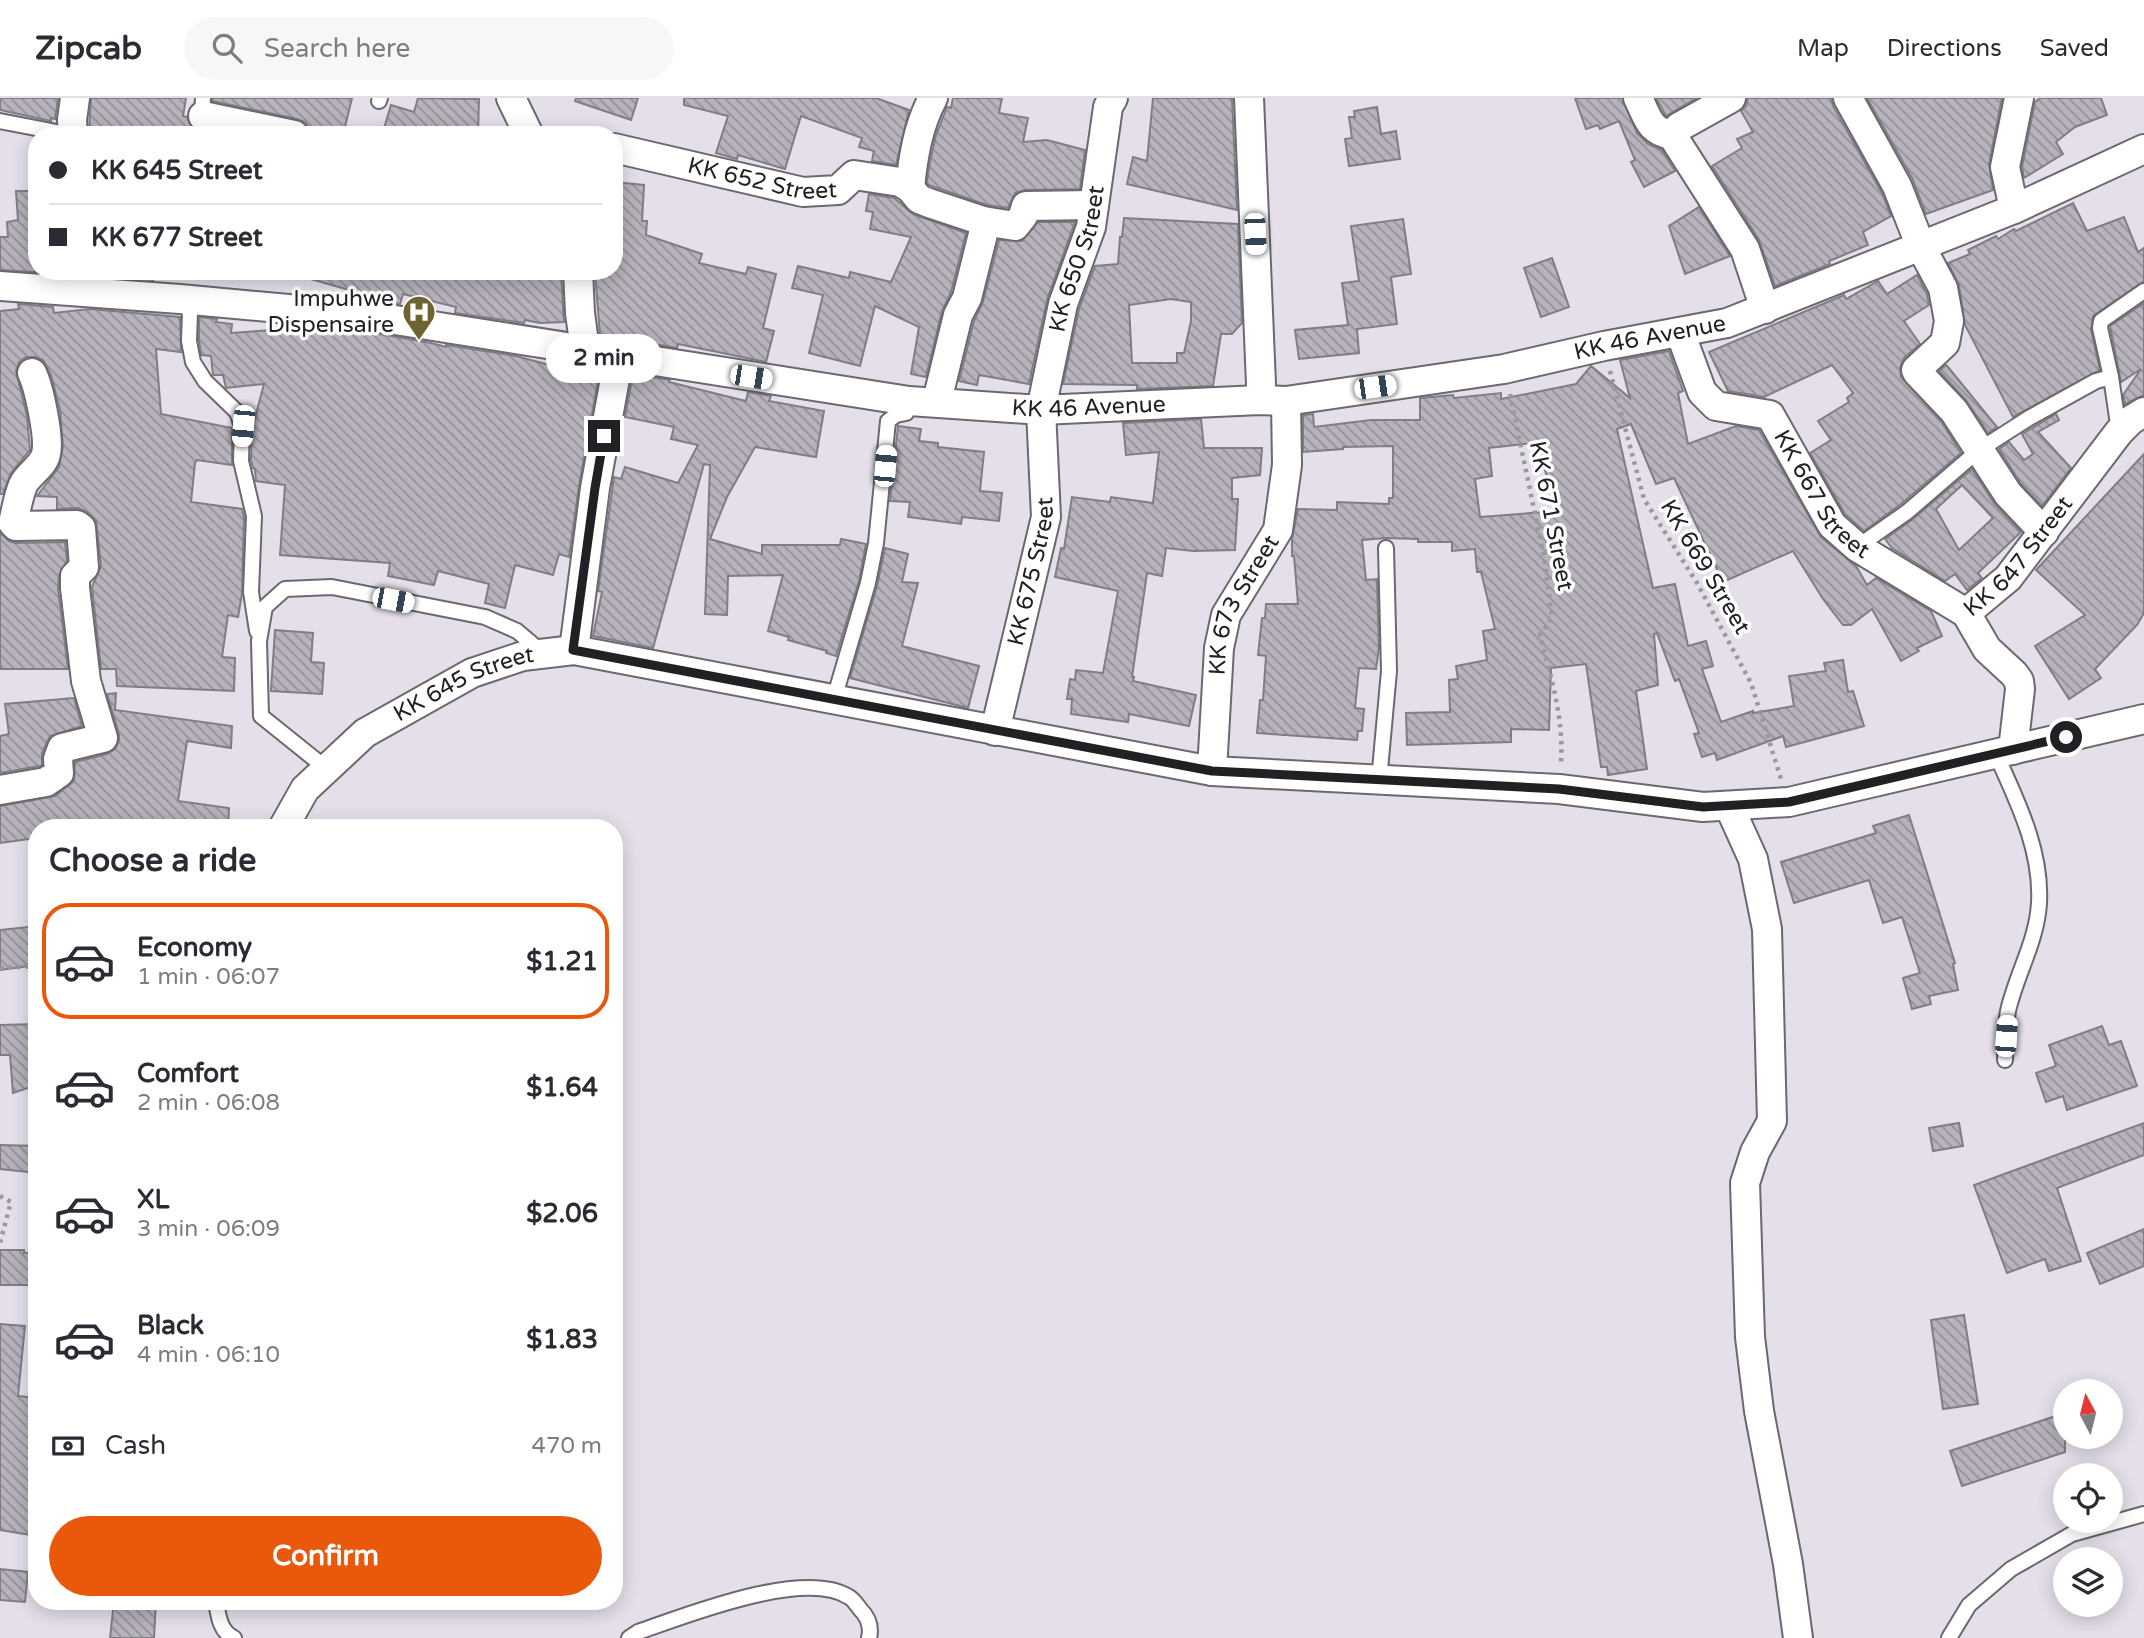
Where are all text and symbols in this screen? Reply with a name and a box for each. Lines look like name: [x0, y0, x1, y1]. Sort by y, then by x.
search box: [184, 17, 674, 80]
text: Zipcab: [35, 29, 142, 68]
icon: search: [208, 29, 246, 67]
text: Search here: [264, 33, 410, 64]
text: Map: [1797, 34, 1849, 63]
text: Directions: [1887, 34, 2002, 63]
text: Saved: [2040, 34, 2109, 63]
street label: KK 652 Street: [685, 152, 838, 206]
text: KK 645 Street: [91, 155, 263, 186]
street label: KK 650 Street: [1044, 184, 1111, 335]
car: [1244, 212, 1267, 256]
text: KK 677 Street: [91, 222, 263, 253]
place label: Impuhwe Dispensaire: [267, 285, 394, 339]
hospital icon: Impuhwe Dispensaire: [400, 293, 438, 342]
street label: KK 46 Avenue: [1571, 310, 1728, 366]
callout: 2 min: [546, 334, 662, 384]
text: 2 min: [573, 344, 635, 372]
car: [729, 363, 774, 391]
car: [1353, 374, 1398, 400]
street label: KK 46 Avenue: [1011, 390, 1166, 424]
car: [231, 404, 256, 448]
route end: [588, 420, 620, 452]
street label: KK 667 Street: [1767, 425, 1875, 565]
street label: KK 671 Street: [1523, 439, 1579, 593]
car: [873, 444, 898, 488]
street label: KK 647 Street: [1958, 491, 2079, 623]
street label: KK 669 Street: [1654, 495, 1756, 639]
street label: KK 675 Street: [1002, 496, 1060, 649]
street label: KK 673 Street: [1203, 530, 1286, 676]
car: [371, 586, 416, 614]
street label: KK 645 Street: [389, 641, 535, 728]
route start: [2050, 721, 2082, 753]
text: Choose a ride: [49, 842, 256, 880]
icon: car: [53, 930, 116, 993]
text: Economy: [137, 932, 252, 963]
text: $1.21: [526, 946, 598, 977]
text: 1 min · 06:07: [137, 963, 280, 991]
car: [1995, 1014, 2018, 1058]
icon: car: [53, 1056, 116, 1119]
text: Comfort: [137, 1058, 239, 1089]
text: $1.64: [526, 1072, 598, 1103]
text: 2 min · 06:08: [137, 1089, 280, 1117]
icon: car: [53, 1182, 116, 1245]
text: XL: [137, 1184, 169, 1215]
text: $2.06: [526, 1198, 598, 1229]
text: 3 min · 06:09: [137, 1215, 280, 1243]
icon: car: [53, 1308, 116, 1371]
text: Black: [137, 1310, 204, 1341]
text: $1.83: [526, 1324, 598, 1355]
text: 4 min · 06:10: [137, 1341, 280, 1369]
north arrow: [2053, 1379, 2123, 1449]
map controls: [2053, 1379, 2123, 1617]
icon: cash: [49, 1427, 87, 1465]
text: Cash: [105, 1430, 166, 1461]
text: 470 m: [532, 1432, 602, 1460]
button: locate: [2053, 1463, 2123, 1533]
button: Confirm: [49, 1516, 602, 1596]
button: layers: [2053, 1547, 2123, 1617]

